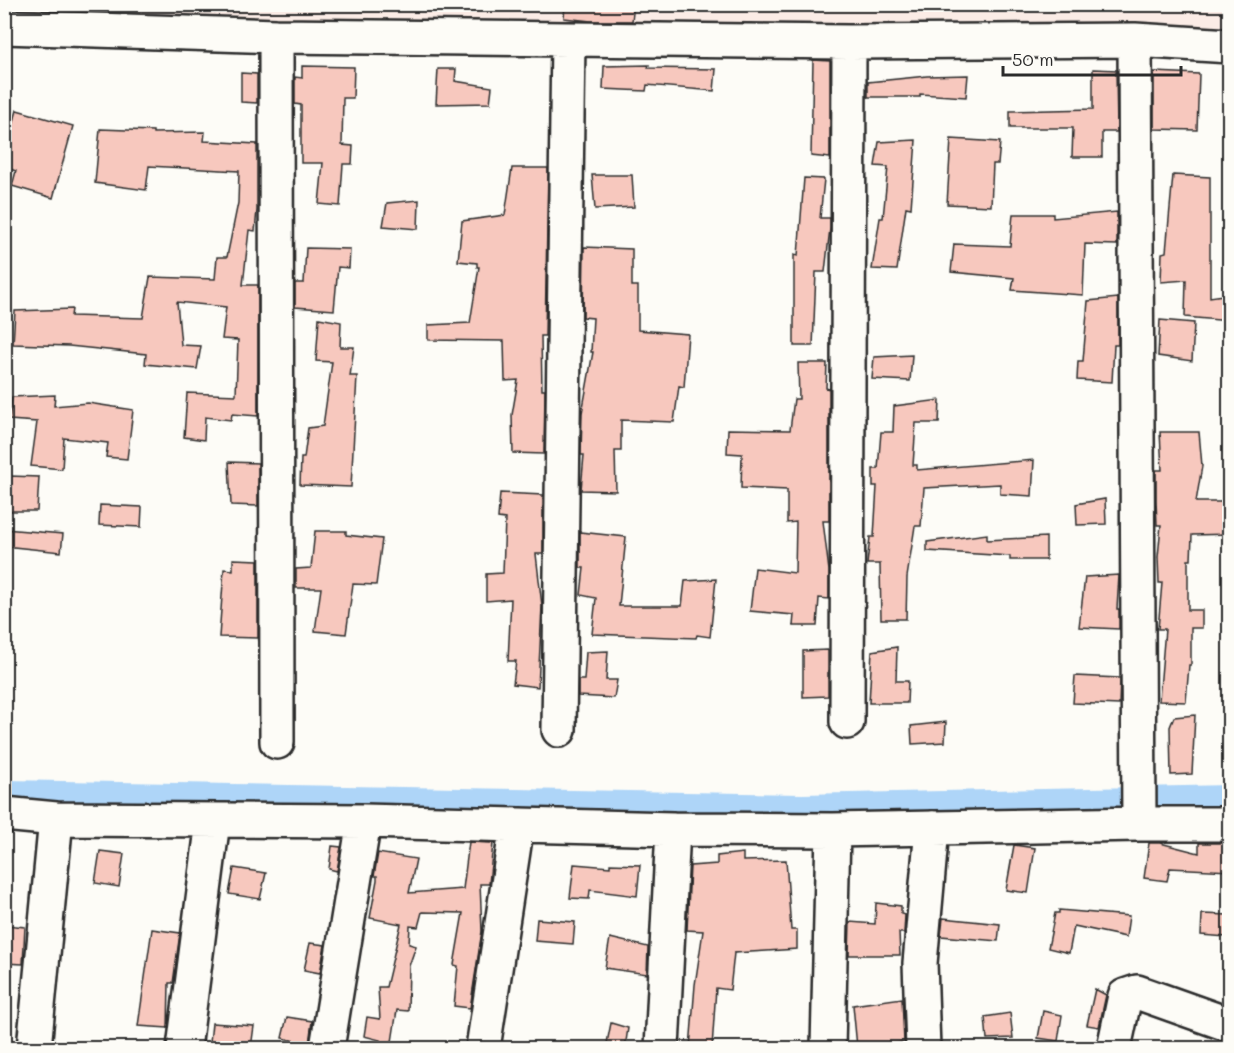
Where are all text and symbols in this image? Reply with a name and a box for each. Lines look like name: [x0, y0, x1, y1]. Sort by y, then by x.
scale bar: [1003, 39, 1182, 77]
text: 50 m: [1012, 47, 1054, 71]

